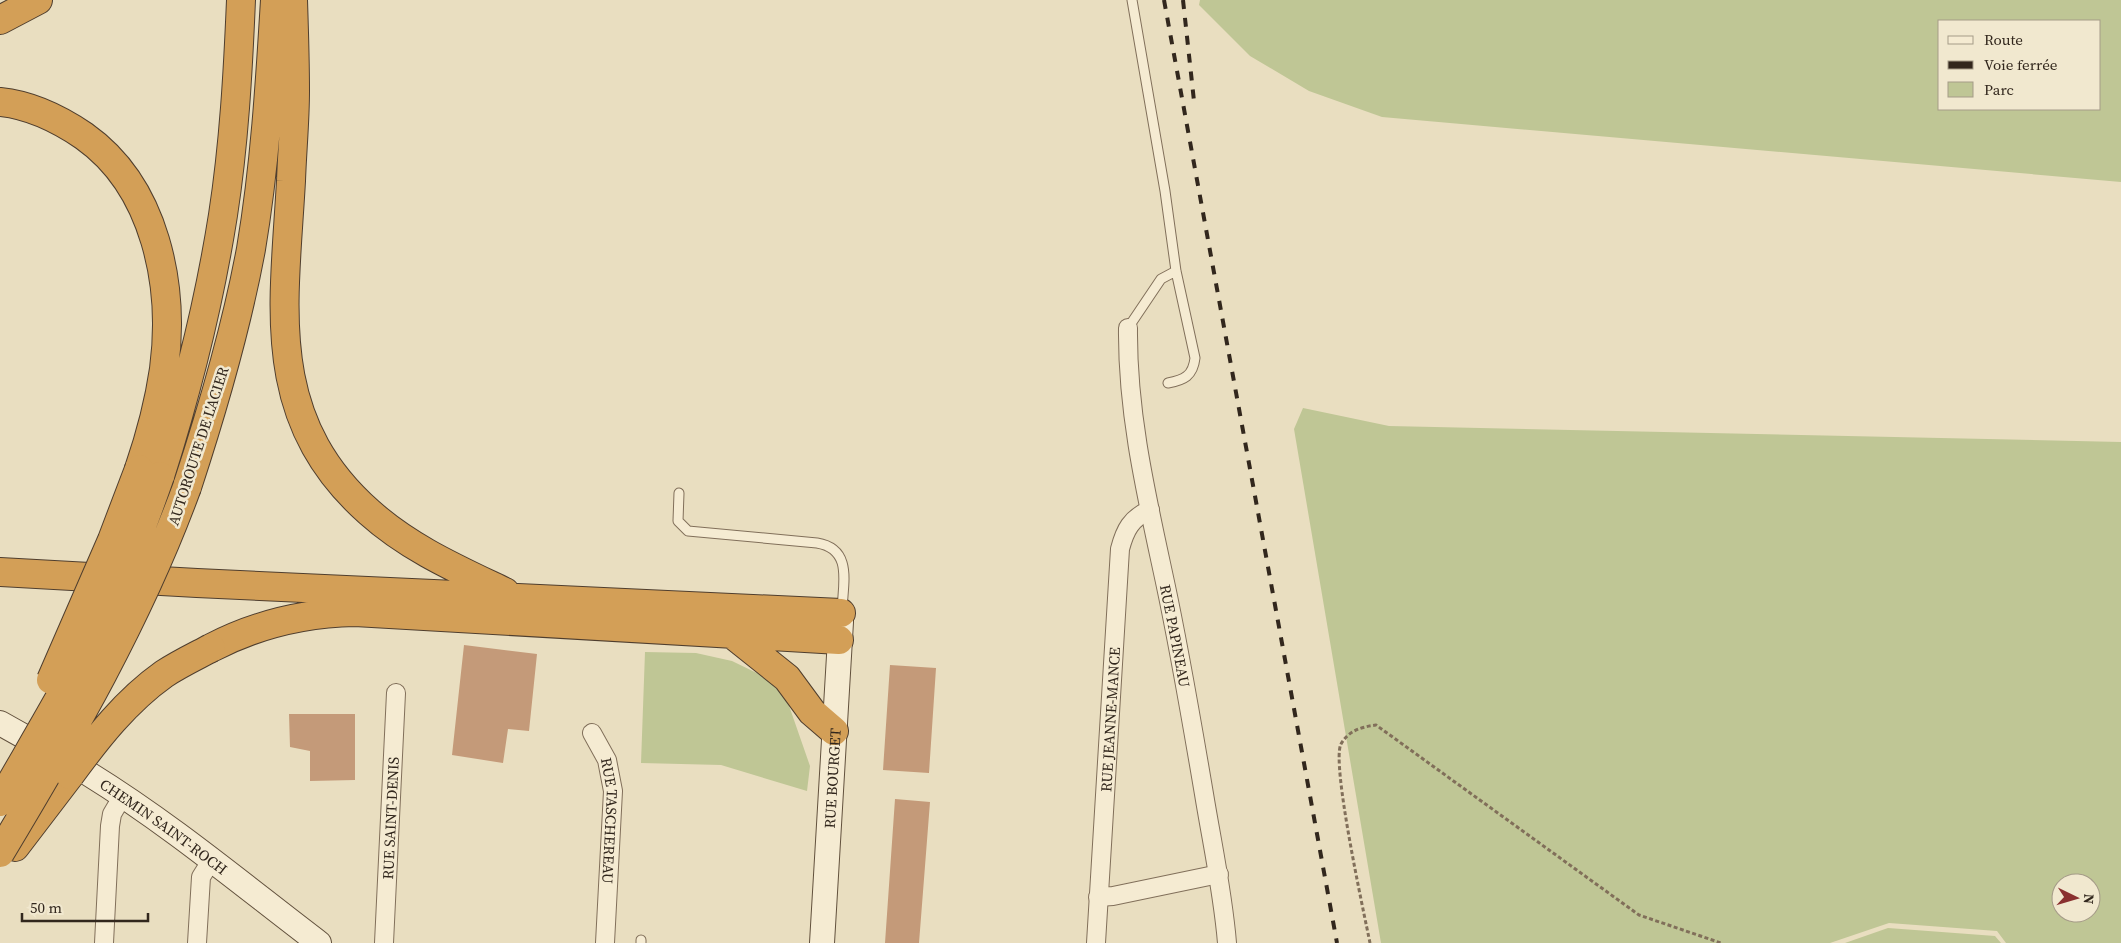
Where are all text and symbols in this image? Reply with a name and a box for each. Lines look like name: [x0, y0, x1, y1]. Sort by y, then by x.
legend: [1938, 20, 2101, 110]
text: Route: [1984, 29, 2023, 50]
text: Voie ferrée: [1984, 54, 2058, 75]
text: Parc: [1984, 79, 2014, 100]
street label: AUTOROUTE DE L'ACIER: [162, 364, 234, 528]
street label: RUE PAPINEAU: [1155, 582, 1196, 689]
street label: RUE JEANNE-MANCE: [1095, 646, 1125, 792]
street label: RUE BOURGET: [818, 728, 845, 829]
street label: RUE SAINT-DENIS: [377, 756, 403, 880]
street label: RUE TASCHEREAU: [596, 756, 624, 884]
street label: CHEMIN SAINT-ROCH: [96, 773, 232, 879]
north arrow: [2051, 873, 2101, 923]
scale bar: [22, 890, 149, 922]
text: N: [2079, 893, 2099, 905]
text: 50 m: [30, 897, 62, 918]

